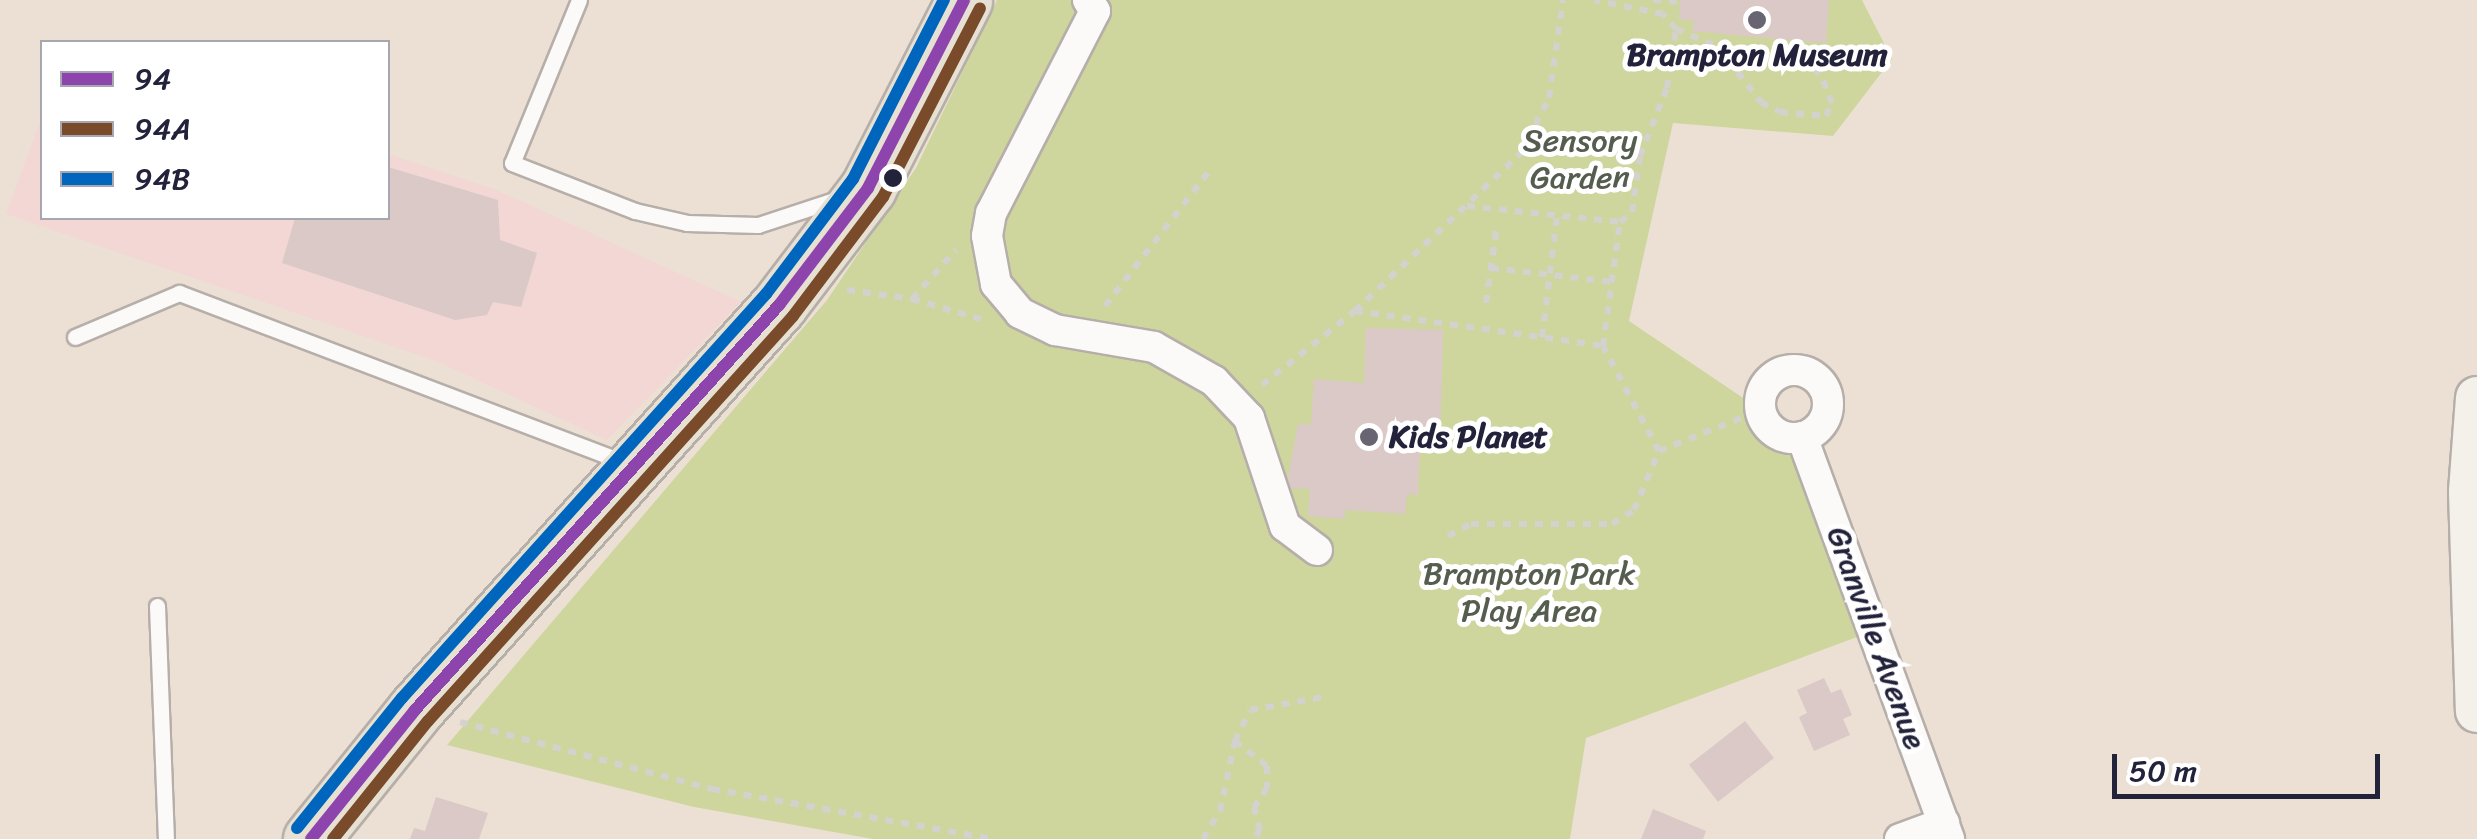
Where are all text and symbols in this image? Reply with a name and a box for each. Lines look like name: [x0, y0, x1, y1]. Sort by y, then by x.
marker: Brampton Museum: [1746, 9, 1768, 31]
place label: Brampton Museum: [1626, 36, 1888, 74]
legend: [40, 40, 390, 220]
text: 94: [134, 52, 171, 106]
text: 94A: [134, 102, 191, 156]
park label: Sensory Garden: [1523, 123, 1637, 198]
text: 94B: [134, 152, 190, 206]
unlabelled marker: [883, 168, 903, 188]
place label: Kids Planet: [1389, 418, 1548, 456]
marker: Kids Planet: [1358, 426, 1380, 448]
street label: Granville Avenue: [1818, 521, 1934, 755]
park label: Brampton Park Play Area: [1423, 556, 1635, 631]
scale bar: [2117, 734, 2384, 796]
text: 50 m: [2129, 744, 2197, 798]

